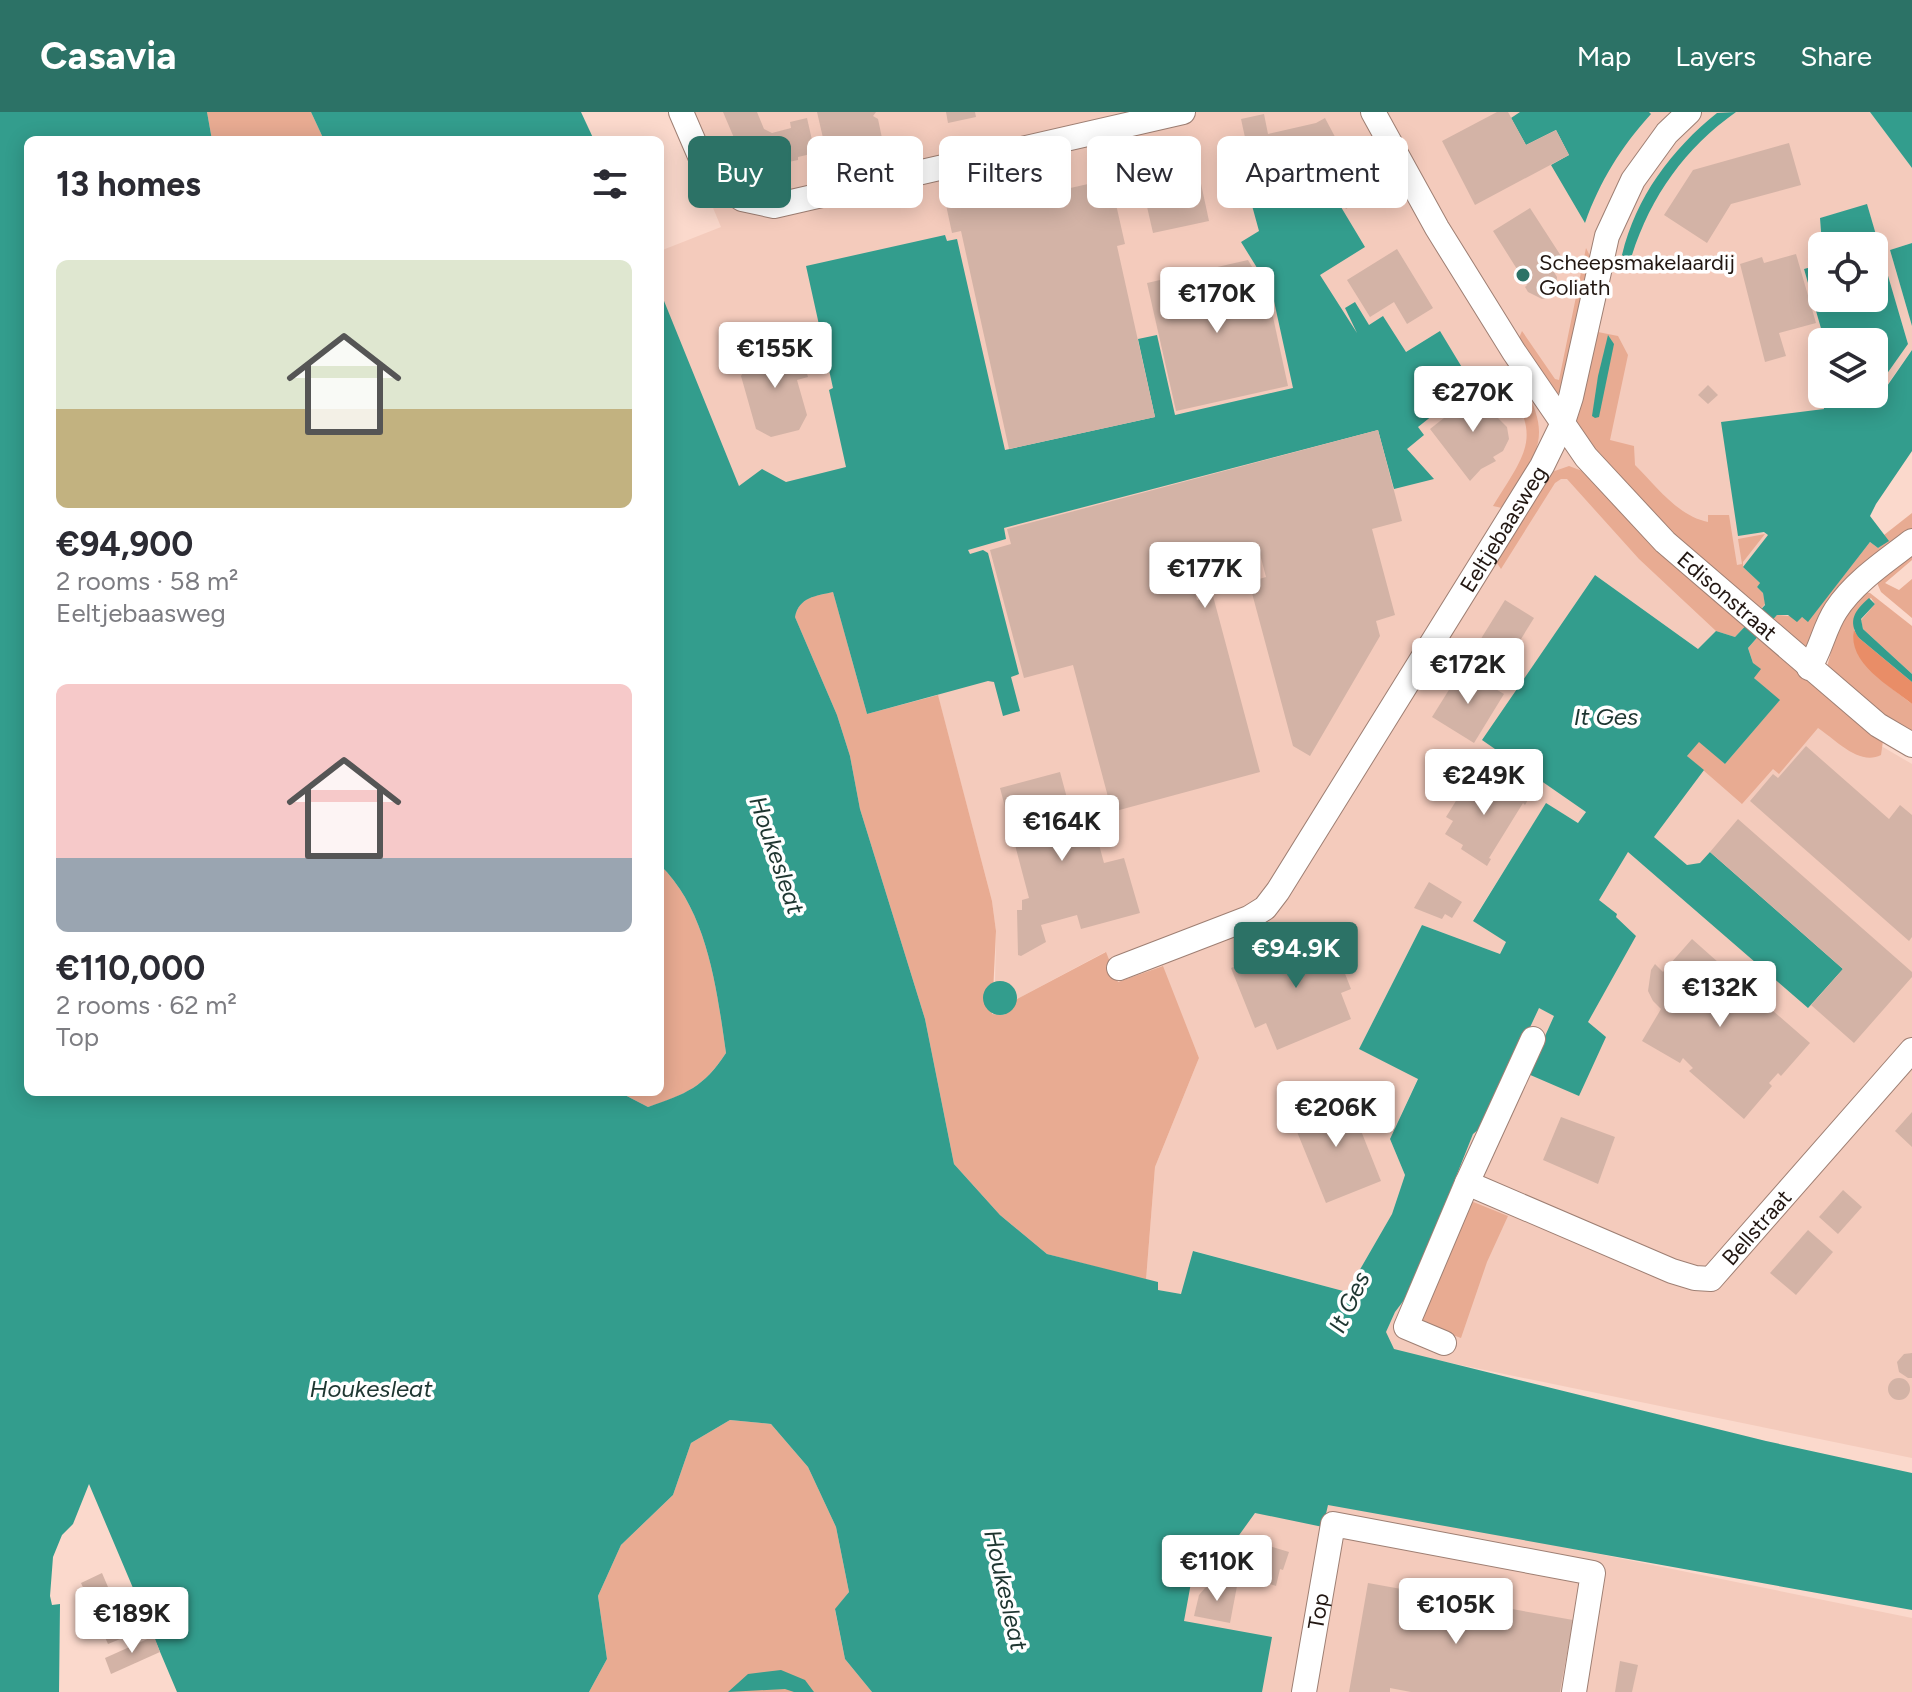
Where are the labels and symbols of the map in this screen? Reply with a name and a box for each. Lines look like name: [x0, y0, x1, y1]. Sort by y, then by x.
place label: Scheepsmakelaardij Goliath: [1539, 249, 1735, 301]
marker: Scheepsmakelaardij Goliath: [1514, 266, 1532, 284]
pin: €170K: [1161, 267, 1273, 335]
pin: €155K: [719, 322, 831, 390]
pin: €270K: [1417, 366, 1529, 434]
street label: Eeltjebaasweg: [1454, 461, 1552, 597]
pin: €177K: [1149, 542, 1261, 610]
street label: Edisonstraat: [1672, 545, 1783, 646]
pin: €172K: [1412, 638, 1524, 706]
water label: It Ges: [1574, 702, 1638, 731]
pin: €249K: [1428, 749, 1540, 817]
water label: Houkesleat: [743, 792, 811, 919]
pin: €164K: [1006, 795, 1118, 863]
pin: €94.9K: [1231, 922, 1361, 990]
pin: €132K: [1664, 961, 1776, 1029]
pin: €206K: [1280, 1081, 1392, 1149]
street label: Bellstraat: [1716, 1184, 1797, 1271]
water label: It Ges: [1322, 1267, 1376, 1337]
water label: Houkesleat: [310, 1374, 433, 1403]
water label: Houkesleat: [978, 1527, 1034, 1654]
pin: €110K: [1161, 1535, 1273, 1603]
pin: €105K: [1400, 1578, 1512, 1646]
pin: €189K: [76, 1587, 188, 1655]
street label: Top: [1302, 1591, 1334, 1632]

